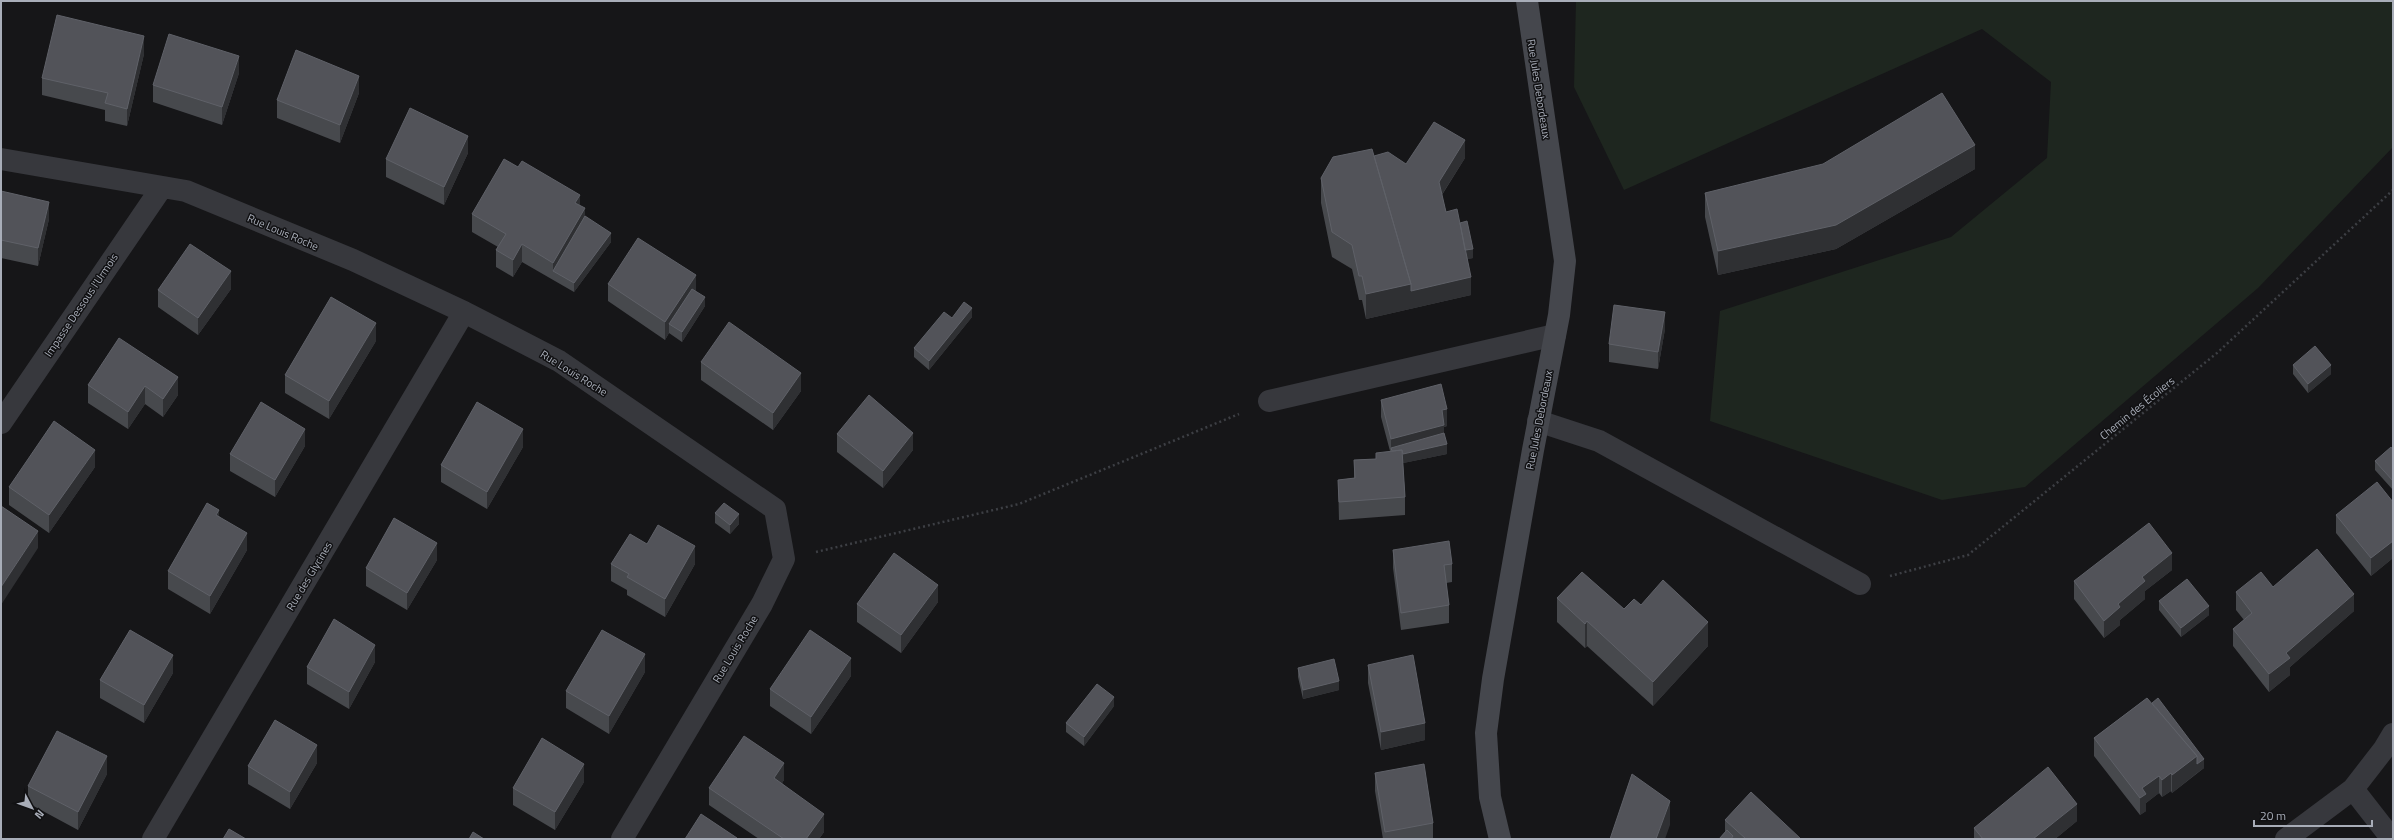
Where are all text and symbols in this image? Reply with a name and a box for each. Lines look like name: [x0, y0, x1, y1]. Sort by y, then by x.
street label: Rue Jules Debordeaux: [1523, 38, 1555, 140]
street label: Rue Louis Roche: [245, 210, 322, 254]
street label: Impasse Dessous l'Urmois: [40, 250, 122, 360]
street label: Rue Louis Roche: [537, 346, 611, 400]
street label: Rue Jules Debordeaux: [1522, 369, 1556, 471]
street label: Chemin des Écoliers: [2096, 373, 2178, 443]
street label: Rue des Glycines: [282, 539, 336, 613]
street label: Rue Louis Roche: [709, 612, 762, 686]
north arrow: [12, 788, 52, 828]
scale bar: [2254, 802, 2372, 828]
text: N: [31, 806, 48, 823]
text: 20 m: [2260, 806, 2286, 825]

